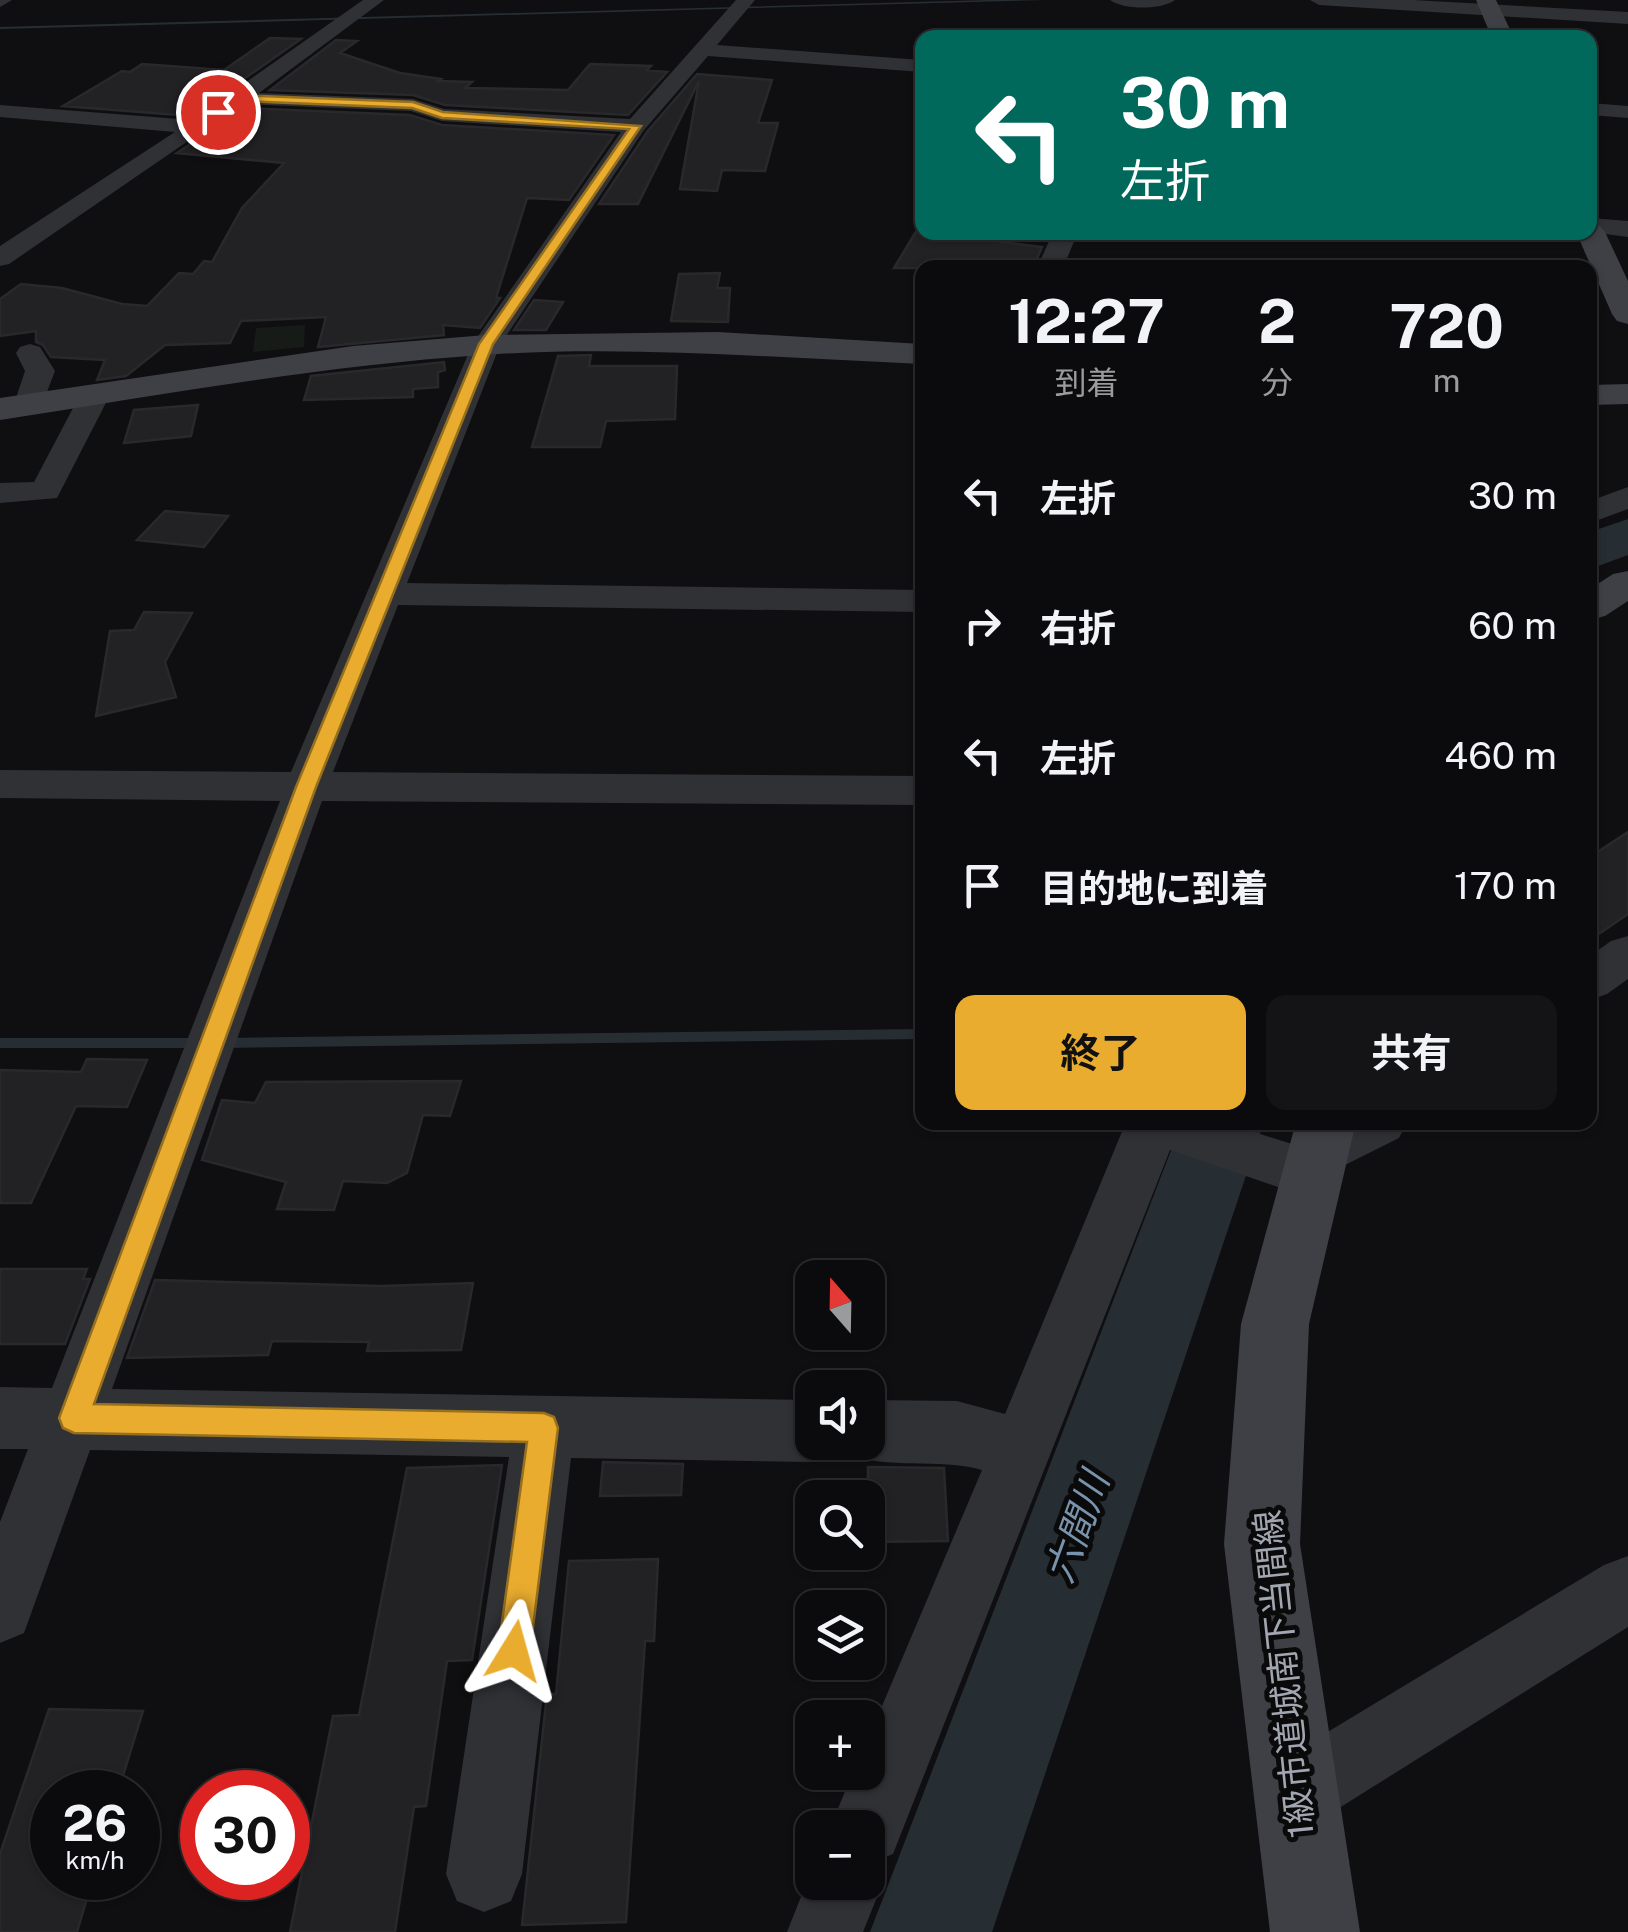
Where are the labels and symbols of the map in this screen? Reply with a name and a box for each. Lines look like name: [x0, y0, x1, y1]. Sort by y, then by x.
pin: [176, 70, 261, 155]
north arrow: [795, 1260, 885, 1350]
water label: 六間川: [1036, 1462, 1119, 1588]
street label: 1級市道城南下当間線: [1246, 1508, 1322, 1840]
position arrow: [462, 1599, 566, 1703]
speed limit sign: 30: [180, 1770, 310, 1900]

